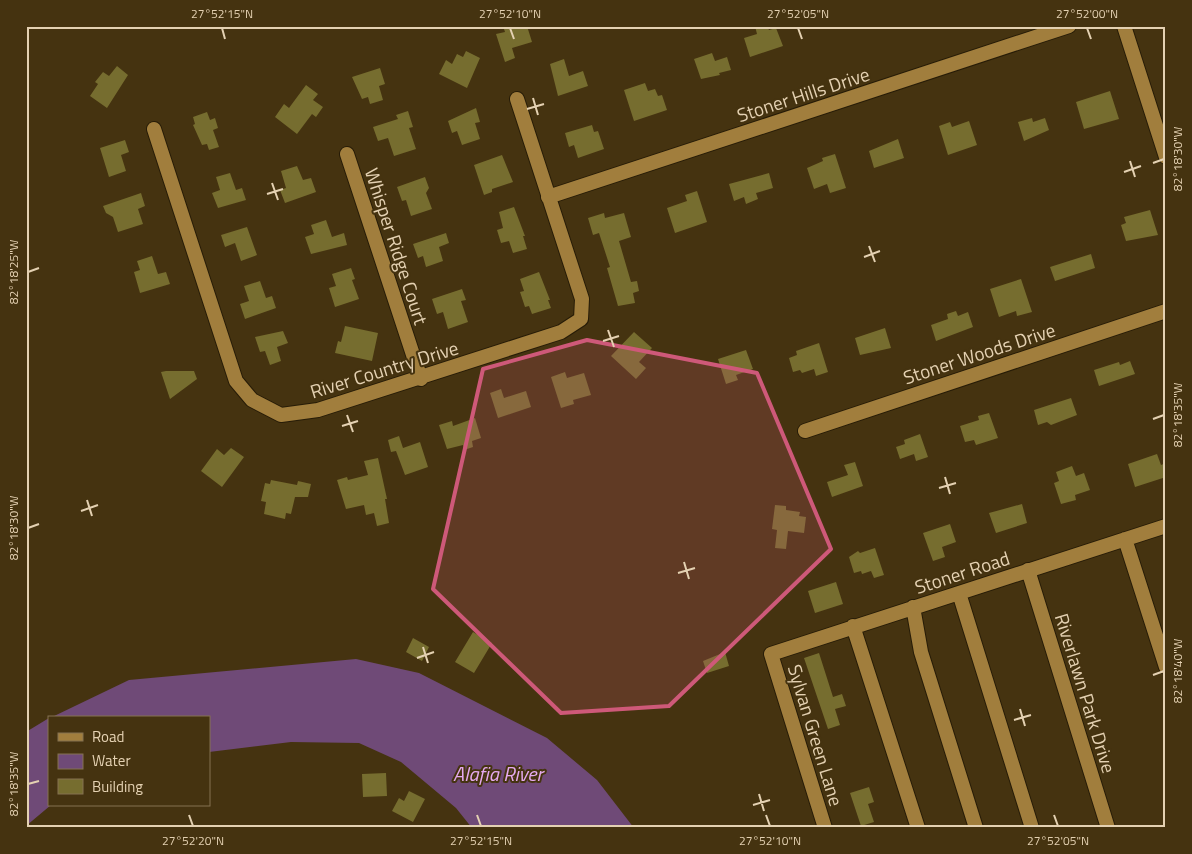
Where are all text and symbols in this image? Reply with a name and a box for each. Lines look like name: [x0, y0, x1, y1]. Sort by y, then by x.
text: 27°52'15"N: [191, 4, 253, 23]
text: 27°52'10"N: [479, 4, 541, 23]
text: 27°52'05"N: [767, 4, 829, 23]
text: 27°52'00"N: [1056, 4, 1118, 23]
street label: Stoner Hills Drive: [733, 59, 873, 129]
text: 82°18'30"W: [1168, 126, 1187, 191]
street label: Whisper Ridge Court: [358, 164, 436, 328]
text: 82°18'25"W: [4, 239, 23, 304]
street label: Stoner Woods Drive: [899, 315, 1059, 391]
street label: River Country Drive: [306, 333, 462, 405]
text: 82°18'35"W: [1168, 382, 1187, 447]
text: 82°18'30"W: [4, 495, 23, 560]
street label: Stoner Road: [911, 543, 1013, 601]
street label: Riverlawn Park Drive: [1048, 609, 1124, 777]
text: 82°18'40"W: [1168, 638, 1187, 703]
street label: Sylvan Green Lane: [781, 661, 851, 809]
legend: [48, 716, 210, 806]
text: Road: [92, 725, 124, 748]
text: Water: [92, 749, 131, 772]
text: 82°18'35"W: [4, 751, 23, 816]
water label: Alafia River: [453, 758, 546, 789]
text: Building: [92, 775, 143, 798]
text: 27°52'20"N: [162, 831, 224, 850]
text: 27°52'15"N: [450, 831, 512, 850]
text: 27°52'10"N: [739, 831, 801, 850]
text: 27°52'05"N: [1027, 831, 1089, 850]

